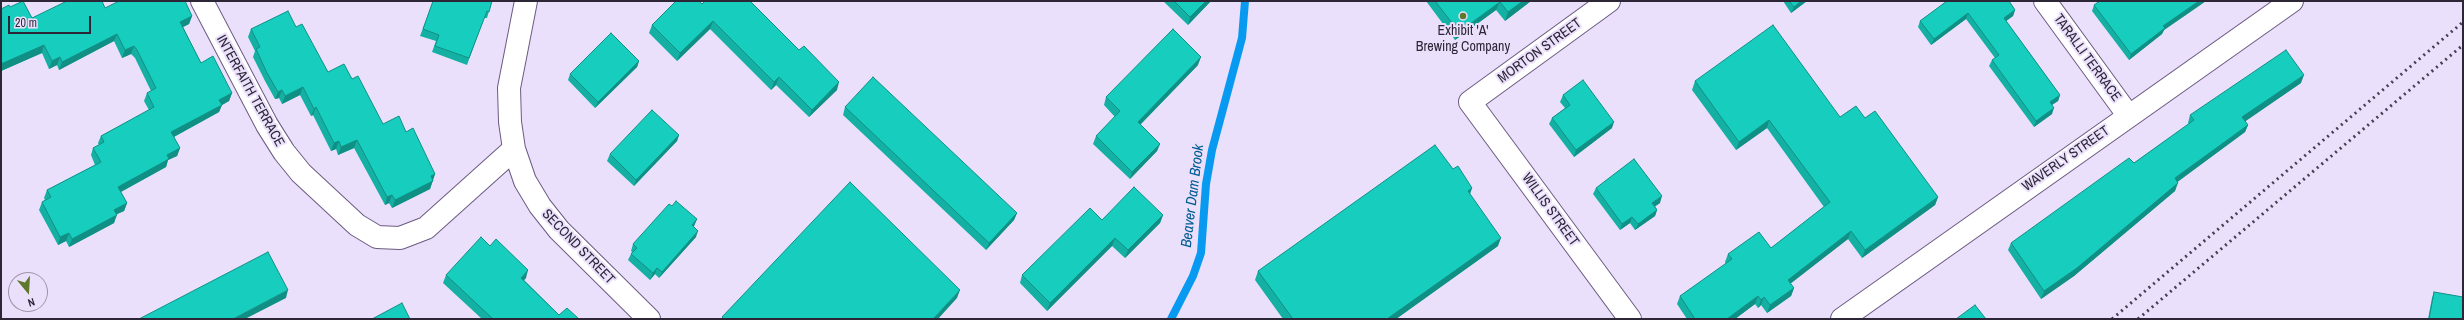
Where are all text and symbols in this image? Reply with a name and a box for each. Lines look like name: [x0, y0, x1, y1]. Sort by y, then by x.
scale bar: [10, 8, 93, 34]
marker: Exhibit 'A' Brewing Company: [1458, 11, 1468, 21]
street label: TARALLI TERRACE: [2050, 11, 2124, 105]
text: 20 m: [15, 15, 37, 31]
street label: MORTON STREET: [1495, 15, 1585, 87]
place label: Exhibit 'A' Brewing Company: [1416, 23, 1510, 56]
street label: INTERFAITH TERRACE: [212, 32, 288, 150]
street label: WAVERLY STREET: [2019, 123, 2113, 195]
water label: Beaver Dam Brook: [1178, 143, 1208, 249]
street label: WILLIS STREET: [1518, 170, 1582, 250]
street label: SECOND STREET: [538, 206, 618, 288]
north arrow: [8, 272, 48, 312]
text: N: [26, 295, 37, 310]

